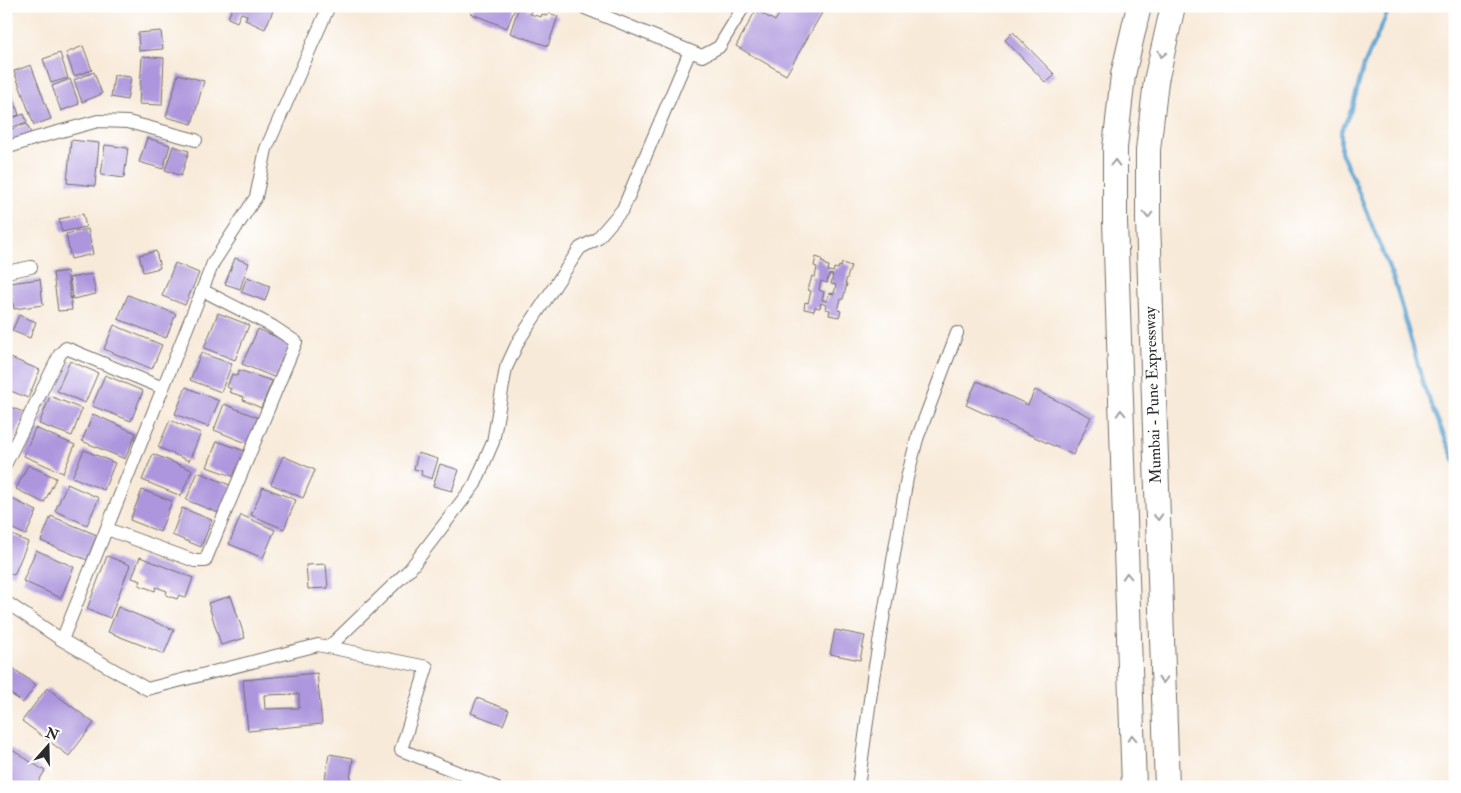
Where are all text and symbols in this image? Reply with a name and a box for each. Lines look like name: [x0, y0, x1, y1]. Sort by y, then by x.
one-way arrow: [1157, 49, 1168, 58]
one-way arrow: [1110, 159, 1120, 167]
one-way arrow: [1143, 212, 1153, 219]
street label: Mumbai - Pune Expressway: [1140, 305, 1167, 484]
one-way arrow: [1116, 409, 1126, 416]
one-way arrow: [1152, 514, 1163, 522]
one-way arrow: [1121, 571, 1132, 579]
one-way arrow: [1158, 676, 1168, 684]
north arrow: [22, 720, 72, 770]
text: N: [43, 724, 62, 745]
one-way arrow: [1127, 734, 1137, 742]

